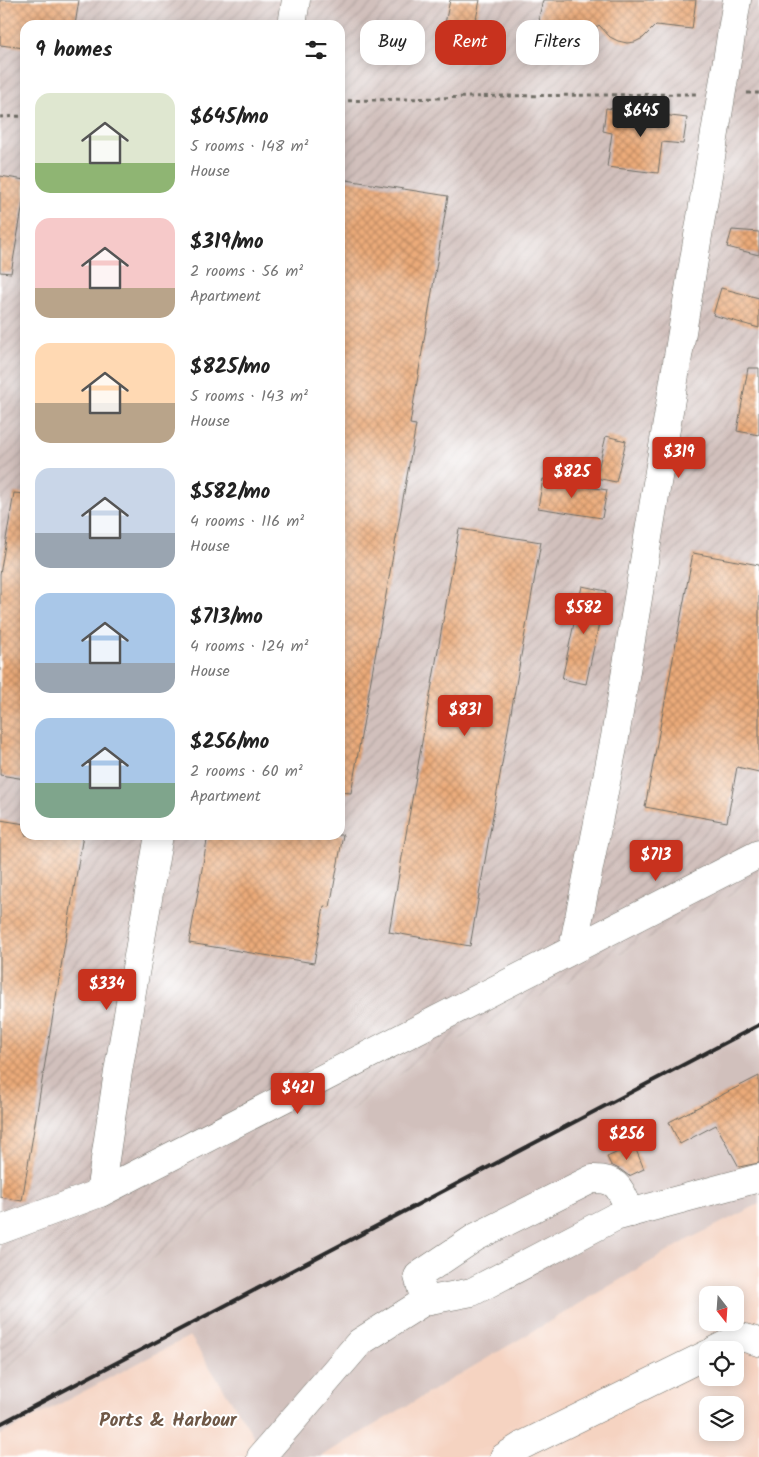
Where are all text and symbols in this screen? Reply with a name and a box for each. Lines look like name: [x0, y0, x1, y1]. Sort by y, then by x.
chip: Buy: [360, 20, 425, 65]
chip: Rent: [435, 20, 506, 65]
chip: Filters: [516, 20, 599, 65]
text: 9 homes: [35, 34, 112, 67]
icon: filters: [302, 36, 330, 64]
pin: $645: [611, 96, 671, 138]
text: $645: [624, 99, 658, 124]
text: $645/mo: [190, 101, 269, 134]
icon: home: [75, 113, 135, 173]
text: 5 rooms · 148 m²: [190, 134, 309, 159]
text: House: [190, 159, 230, 184]
text: $319/mo: [190, 226, 264, 259]
icon: home: [75, 238, 135, 298]
text: 2 rooms · 56 m²: [190, 259, 303, 284]
text: Apartment: [190, 284, 261, 309]
text: $825/mo: [190, 351, 270, 384]
icon: home: [75, 363, 135, 423]
text: 5 rooms · 143 m²: [190, 384, 308, 409]
text: House: [190, 409, 230, 434]
pin: $319: [649, 436, 709, 479]
text: $319: [663, 440, 695, 465]
pin: $825: [542, 456, 602, 499]
text: $825: [554, 460, 590, 485]
text: $582/mo: [190, 476, 270, 509]
icon: home: [75, 488, 135, 548]
text: 4 rooms · 116 m²: [190, 509, 304, 534]
text: House: [190, 534, 230, 559]
pin: $582: [554, 592, 614, 635]
text: $582: [566, 596, 602, 621]
text: $713/mo: [190, 601, 263, 634]
icon: home: [75, 613, 135, 673]
text: 4 rooms · 124 m²: [190, 634, 308, 659]
text: House: [190, 659, 230, 684]
pin: $831: [435, 694, 495, 737]
text: $831: [449, 698, 481, 723]
text: $256/mo: [190, 726, 269, 759]
icon: home: [75, 738, 135, 798]
text: 2 rooms · 60 m²: [190, 759, 303, 784]
text: Apartment: [190, 784, 261, 809]
pin: $713: [626, 840, 686, 882]
text: $713: [641, 843, 671, 868]
pin: $334: [77, 968, 137, 1011]
text: $334: [89, 972, 125, 997]
pin: $421: [268, 1072, 328, 1115]
text: $421: [282, 1076, 314, 1101]
pin: $256: [597, 1118, 657, 1161]
text: $256: [609, 1122, 645, 1147]
north arrow: [699, 1286, 744, 1331]
map controls: [699, 1286, 744, 1441]
button: locate: [699, 1341, 744, 1386]
button: layers: [699, 1396, 744, 1441]
district label: Ports & Harbour: [99, 1406, 238, 1436]

